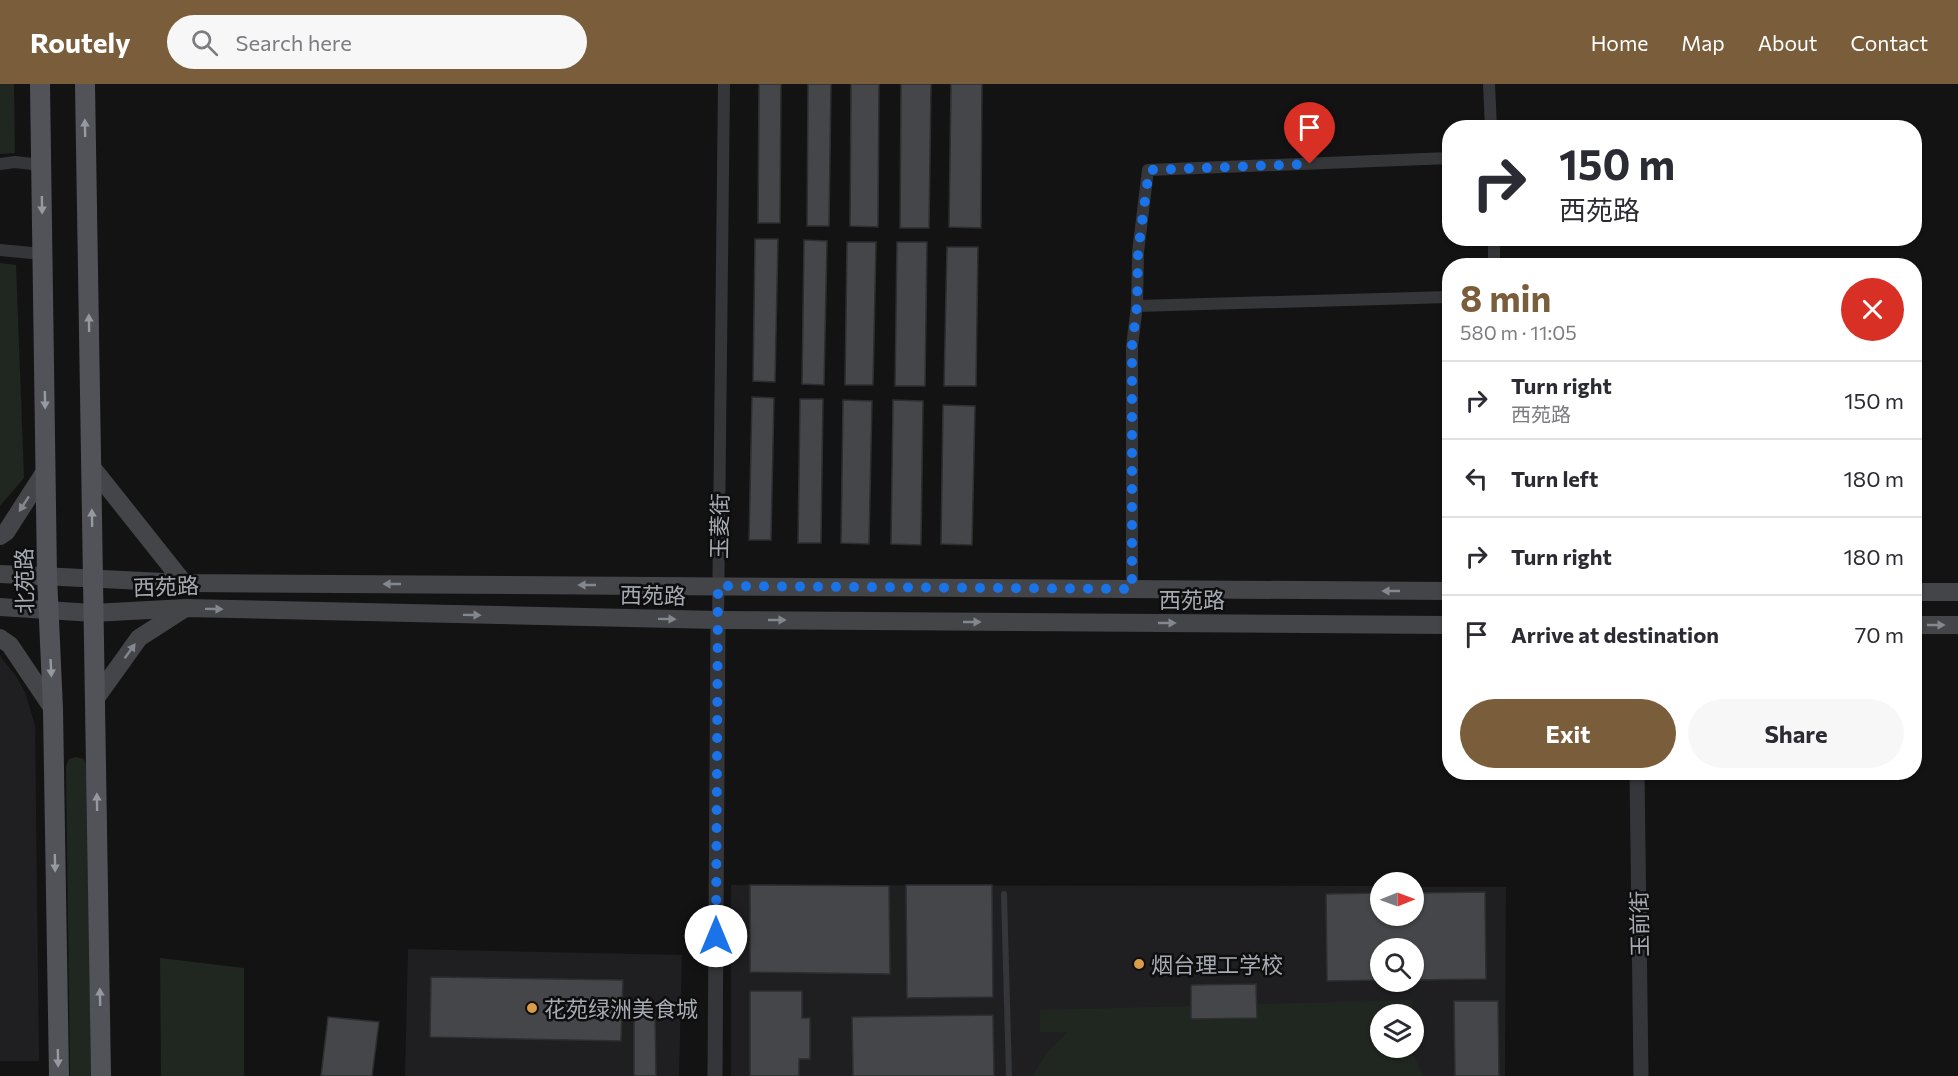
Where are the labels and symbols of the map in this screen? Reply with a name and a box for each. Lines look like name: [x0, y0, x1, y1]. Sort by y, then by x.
pin: [1284, 102, 1335, 164]
one-way arrow: [81, 119, 90, 138]
one-way arrow: [37, 196, 47, 215]
one-way arrow: [84, 314, 94, 333]
one-way arrow: [40, 391, 50, 410]
street label: 玉菱街: [705, 493, 733, 559]
one-way arrow: [18, 496, 30, 512]
one-way arrow: [88, 509, 97, 528]
street label: 北苑路: [10, 548, 38, 614]
street label: 西苑路: [133, 571, 199, 601]
one-way arrow: [382, 579, 401, 589]
one-way arrow: [577, 580, 596, 590]
street label: 西苑路: [620, 581, 686, 609]
street label: 西苑路: [1159, 586, 1225, 613]
one-way arrow: [1381, 586, 1400, 596]
one-way arrow: [205, 604, 224, 614]
one-way arrow: [463, 610, 482, 619]
one-way arrow: [658, 614, 677, 624]
one-way arrow: [767, 616, 786, 625]
one-way arrow: [962, 617, 981, 627]
one-way arrow: [1157, 618, 1176, 628]
one-way arrow: [1927, 620, 1946, 630]
one-way arrow: [124, 643, 136, 658]
one-way arrow: [46, 658, 55, 677]
one-way arrow: [92, 792, 102, 811]
one-way arrow: [51, 853, 60, 872]
north arrow: [1370, 872, 1424, 926]
street label: 玉前街: [1625, 891, 1653, 957]
position arrow: [684, 904, 748, 968]
place label: 烟台理工学校: [1151, 951, 1283, 978]
marker: 烟台理工学校: [1132, 957, 1146, 971]
one-way arrow: [95, 987, 105, 1006]
place label: 花苑绿洲美食城: [544, 995, 698, 1022]
marker: 花苑绿洲美食城: [525, 1001, 539, 1015]
one-way arrow: [53, 1048, 63, 1067]

